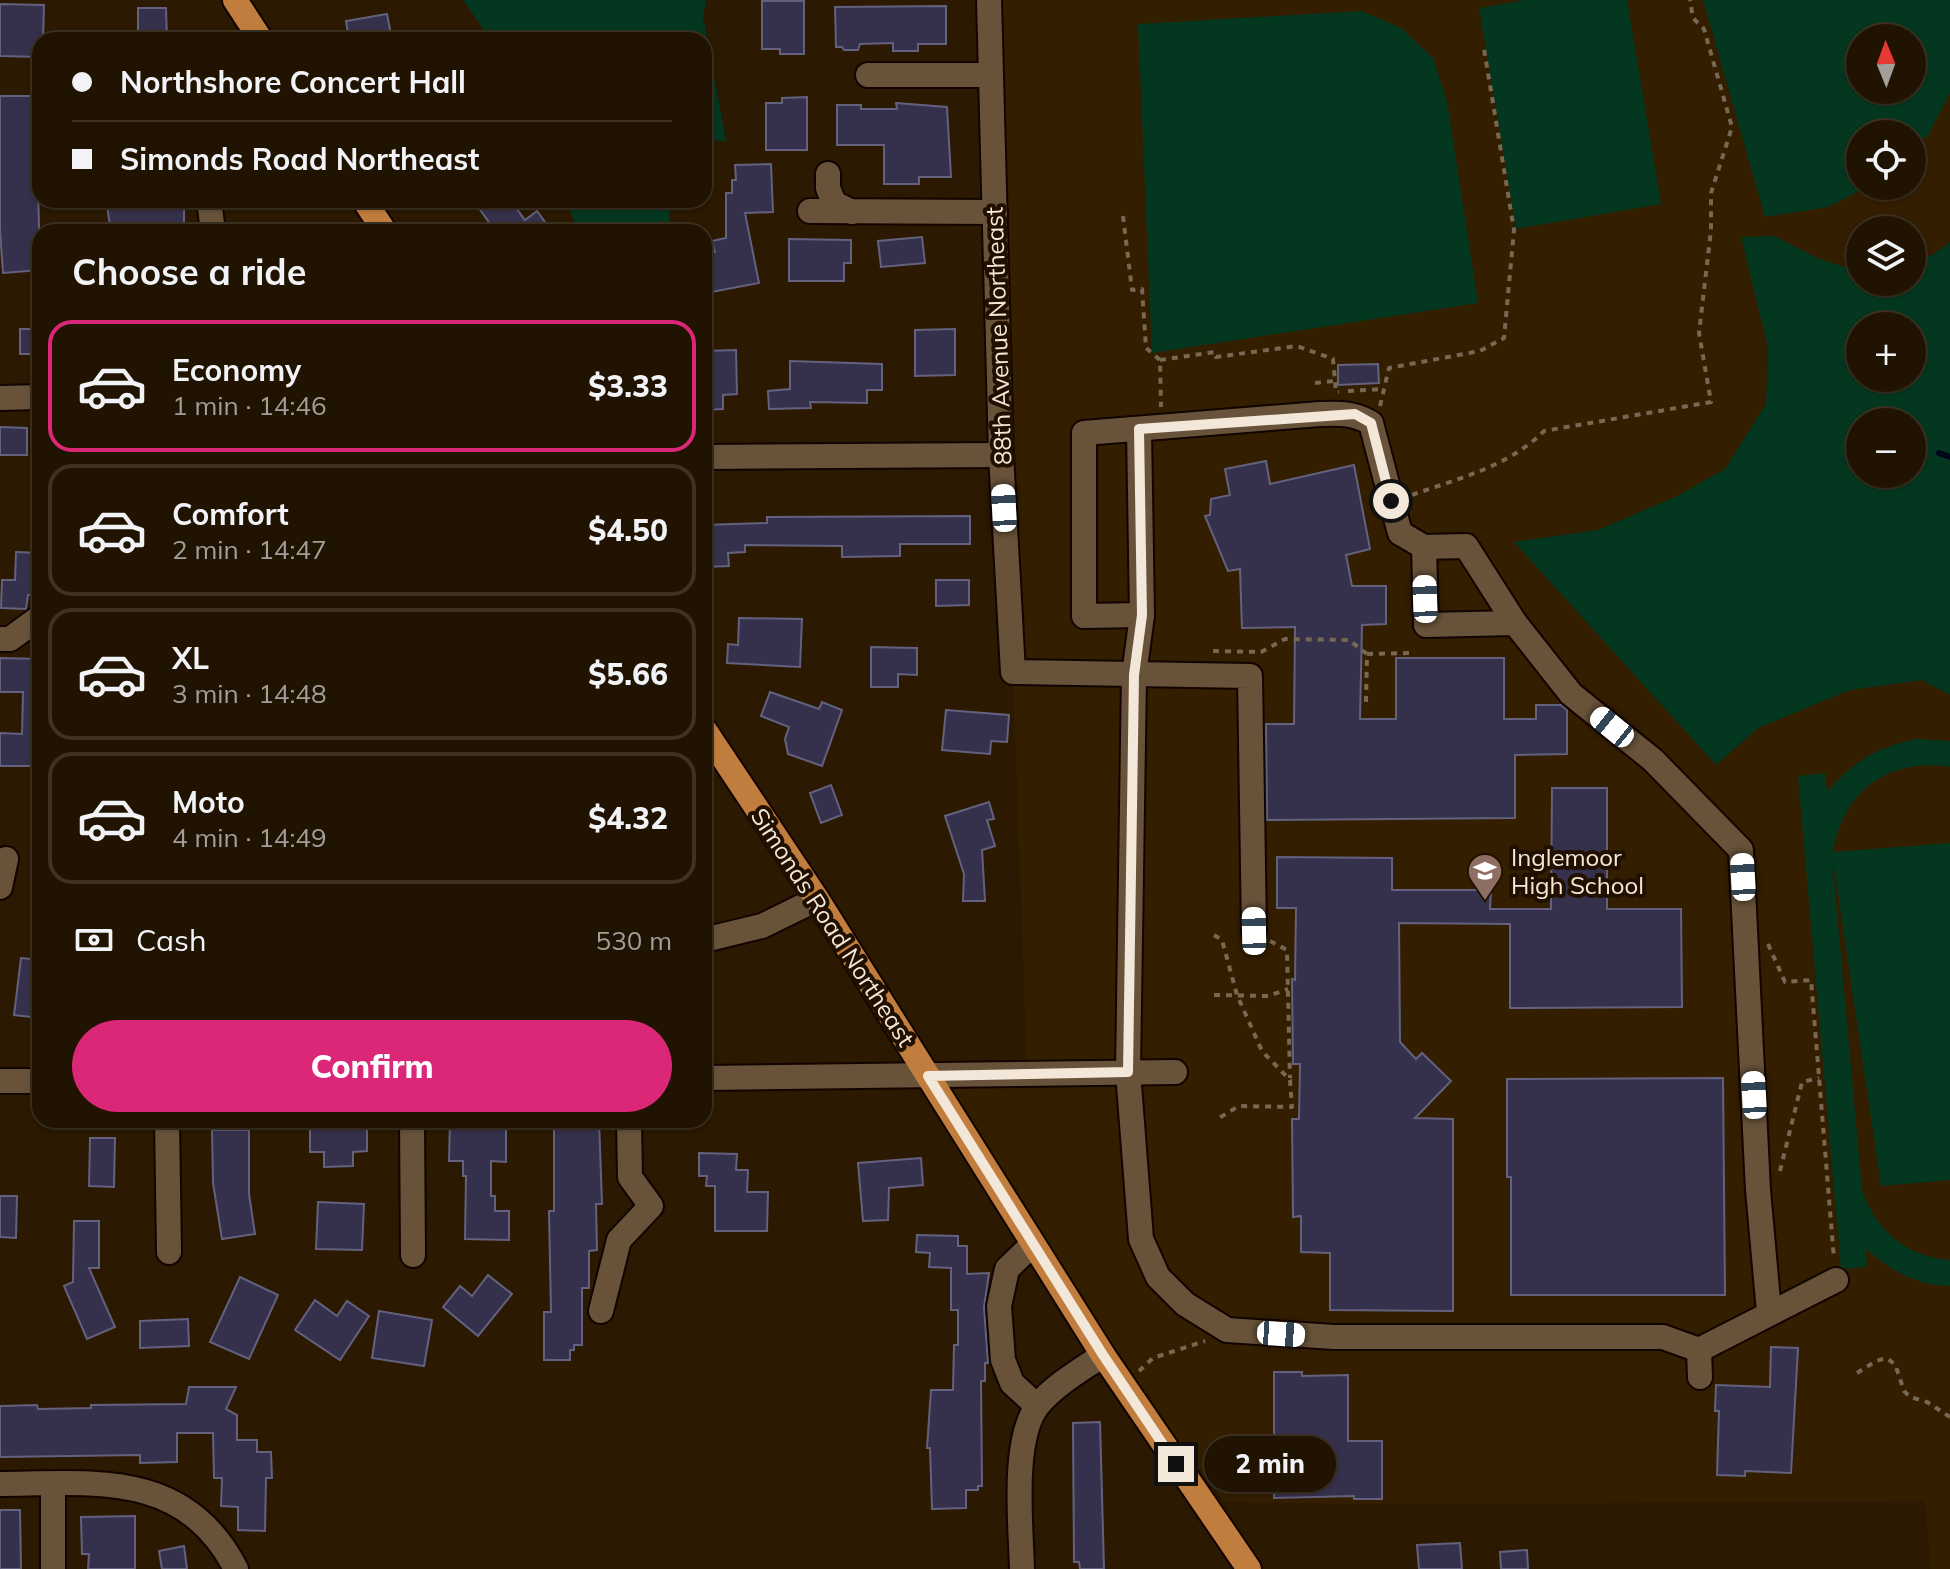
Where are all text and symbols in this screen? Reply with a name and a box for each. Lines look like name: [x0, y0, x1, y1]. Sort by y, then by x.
north arrow: [1846, 24, 1926, 104]
map controls: [1846, 24, 1926, 488]
text: Northshore Concert Hall: [120, 63, 466, 101]
button: locate: [1846, 120, 1926, 200]
text: Simonds Road Northeast: [120, 140, 480, 178]
street label: 88th Avenue Northeast: [978, 206, 1018, 466]
button: layers: [1846, 216, 1926, 296]
text: Choose a ride: [72, 249, 306, 294]
button: +: [1846, 312, 1926, 392]
icon: car: [76, 350, 148, 422]
text: Economy: [172, 351, 301, 389]
text: $3.33: [588, 367, 668, 405]
text: 1 min · 14:46: [172, 389, 327, 422]
button: −: [1846, 408, 1926, 488]
car: [991, 483, 1017, 533]
route start: [1373, 483, 1409, 519]
icon: car: [76, 494, 148, 566]
text: Comfort: [172, 495, 289, 533]
text: $4.50: [588, 511, 668, 549]
text: 2 min · 14:47: [172, 533, 327, 566]
car: [1412, 575, 1438, 623]
icon: car: [76, 638, 148, 710]
text: XL: [172, 639, 209, 677]
text: $5.66: [588, 655, 668, 693]
text: 3 min · 14:48: [172, 677, 327, 710]
car: [1586, 703, 1638, 751]
icon: car: [76, 782, 148, 854]
text: Moto: [172, 783, 245, 821]
text: $4.32: [588, 799, 668, 837]
street label: Simonds Road Northeast: [745, 802, 921, 1052]
text: 4 min · 14:49: [172, 821, 327, 854]
place label: Inglemoor High School: [1511, 842, 1644, 900]
school or university icon: Inglemoor High School: [1466, 852, 1504, 902]
car: [1730, 852, 1756, 902]
car: [1242, 907, 1266, 955]
icon: cash: [72, 918, 116, 962]
text: Cash: [136, 921, 207, 959]
text: 530 m: [596, 924, 672, 957]
button: Confirm: [72, 1020, 672, 1112]
car: [1741, 1070, 1767, 1120]
car: [1256, 1320, 1306, 1348]
callout: 2 min: [1204, 1436, 1336, 1492]
route end: [1158, 1446, 1194, 1482]
text: 2 min: [1235, 1447, 1305, 1480]

